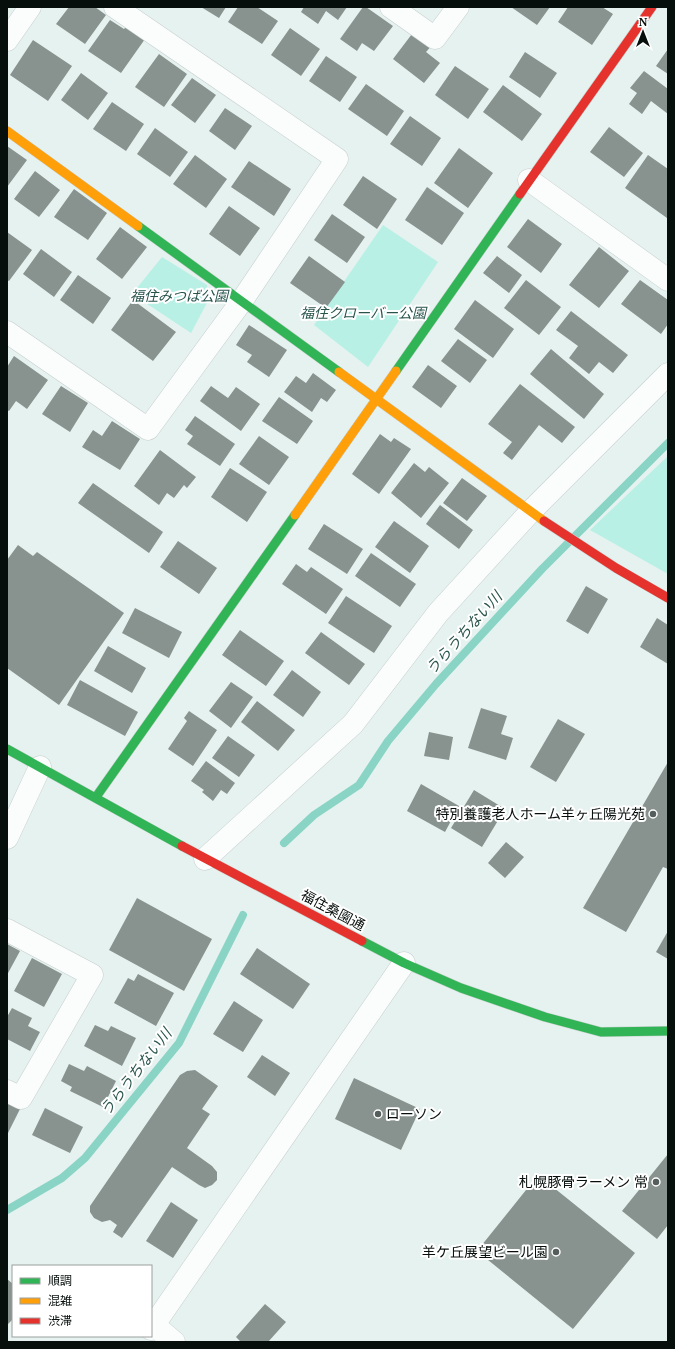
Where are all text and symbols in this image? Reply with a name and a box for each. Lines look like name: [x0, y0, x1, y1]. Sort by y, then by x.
north arrow: [623, 12, 663, 52]
text: N: [639, 14, 648, 29]
park label: 福住みつば公園: [130, 286, 230, 305]
park label: 福住クローバー公園: [300, 303, 428, 322]
water label: うらうちない川: [421, 585, 507, 678]
place label: 特別養護老人ホーム羊ヶ丘陽光苑: [435, 804, 645, 823]
marker: 特別養護老人ホーム羊ヶ丘陽光苑: [648, 809, 658, 819]
street label: 福住桑園通: [298, 885, 369, 934]
water label: うらうちない川: [95, 1022, 177, 1119]
place label: ローソン: [386, 1104, 442, 1123]
marker: ローソン: [373, 1109, 383, 1119]
place label: 札幌豚骨ラーメン 常: [519, 1172, 648, 1191]
marker: 札幌豚骨ラーメン 常: [651, 1177, 661, 1187]
place label: 羊ケ丘展望ビール園: [422, 1242, 548, 1261]
marker: 羊ケ丘展望ビール園: [551, 1247, 561, 1257]
legend: [12, 1265, 152, 1337]
text: 順調: [48, 1272, 72, 1289]
text: 混雑: [48, 1292, 72, 1309]
text: 渋滞: [48, 1312, 72, 1329]

